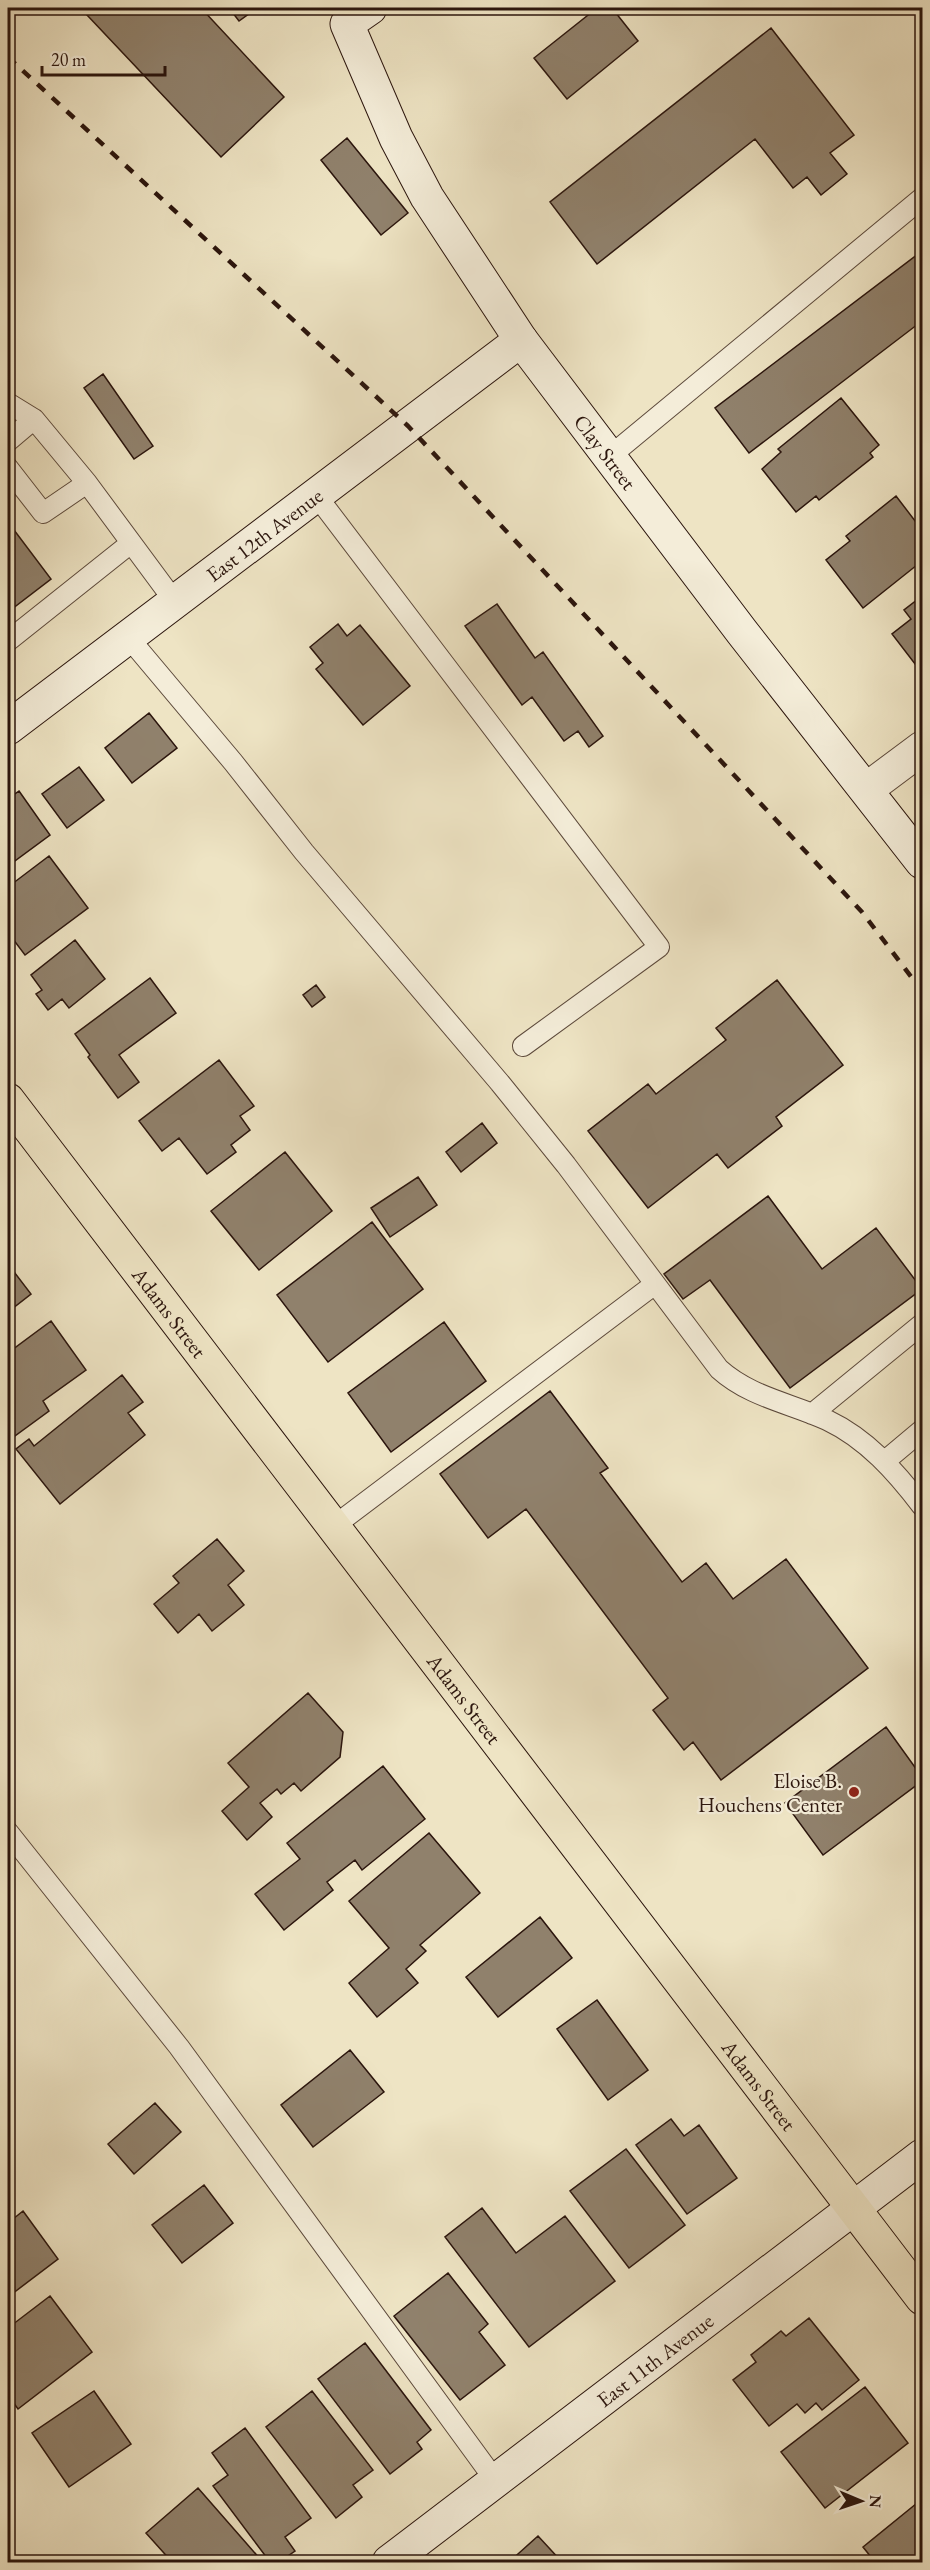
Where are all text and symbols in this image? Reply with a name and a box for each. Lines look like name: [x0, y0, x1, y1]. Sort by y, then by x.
scale bar: [42, 39, 165, 77]
text: 20 m: [51, 48, 86, 71]
street label: Clay Street: [568, 409, 643, 495]
street label: East 12th Avenue: [200, 482, 328, 587]
street label: Adams Street: [126, 1261, 213, 1363]
street label: Adams Street: [421, 1647, 508, 1750]
place label: Eloise B. Houchens Center: [698, 1767, 842, 1818]
marker: Eloise B. Houchens Center: [847, 1785, 861, 1799]
street label: Adams Street: [716, 2033, 803, 2136]
street label: East 11th Avenue: [591, 2307, 718, 2413]
north arrow: [831, 2471, 891, 2531]
text: N: [865, 2495, 886, 2508]

